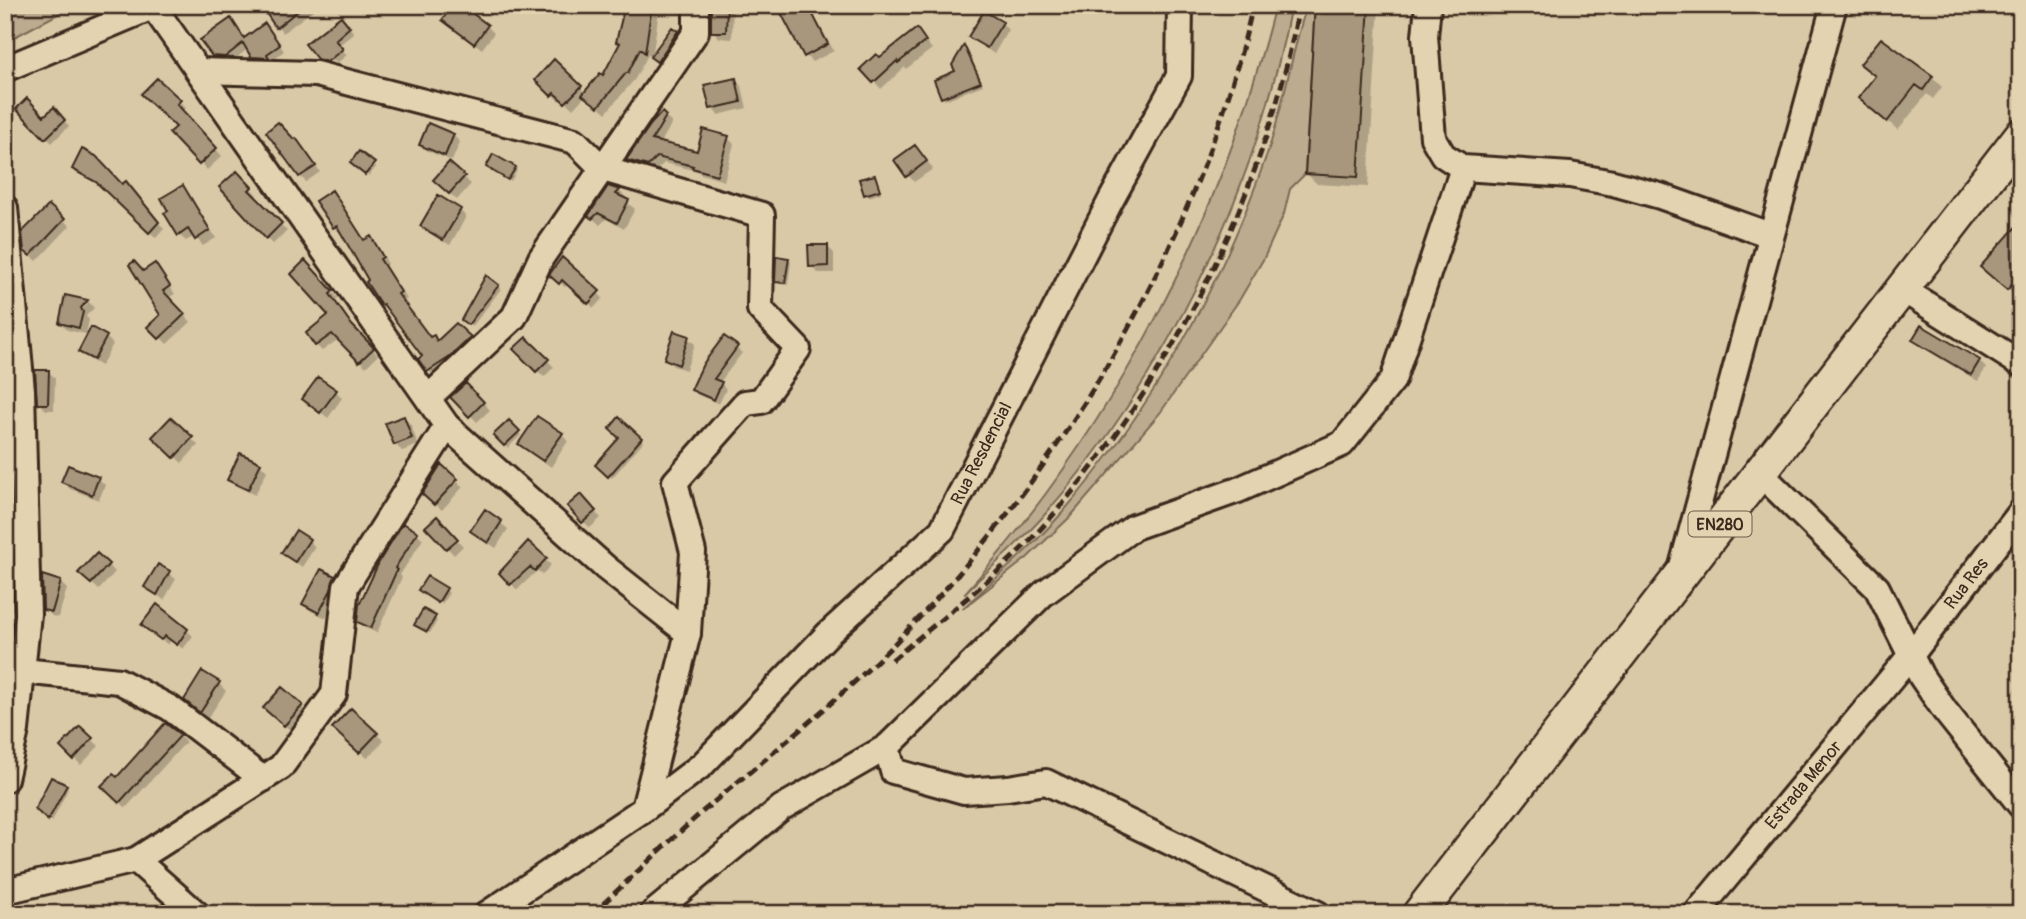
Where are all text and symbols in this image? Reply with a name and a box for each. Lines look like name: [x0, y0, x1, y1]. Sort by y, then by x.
street label: Rua Resdencial: [946, 399, 1017, 509]
road number: EN280: [1688, 512, 1752, 537]
street label: Rua Res: [1939, 553, 1994, 614]
street label: Estrada Menor: [1760, 735, 1848, 834]

